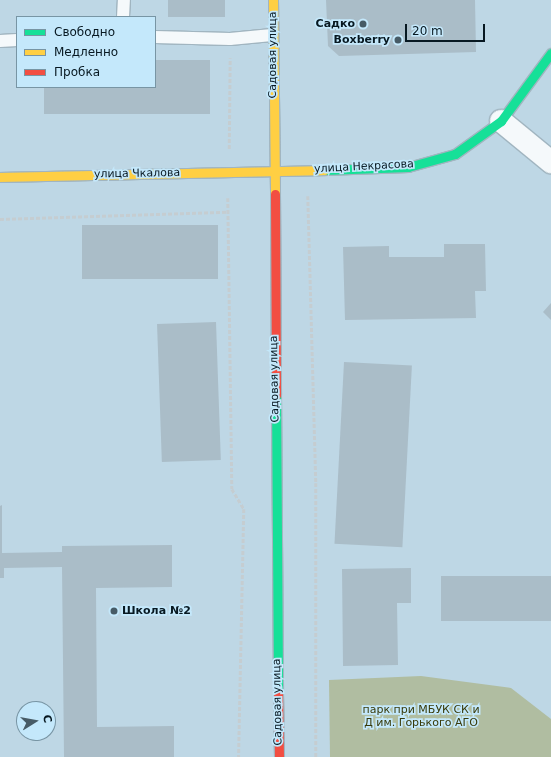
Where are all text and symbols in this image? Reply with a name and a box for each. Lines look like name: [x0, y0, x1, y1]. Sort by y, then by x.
street label: Садовая улица: [266, 11, 280, 99]
legend: [16, 16, 156, 88]
scale bar: [407, 16, 487, 42]
place label: Садко: [316, 17, 355, 31]
marker: Садко: [358, 19, 368, 29]
text: 20 m: [412, 24, 443, 38]
text: Свободно: [54, 25, 115, 39]
place label: Boxberry: [334, 33, 390, 47]
marker: Boxberry: [393, 35, 403, 45]
text: Медленно: [54, 45, 118, 59]
text: Пробка: [54, 65, 100, 79]
street label: улица Некрасова: [314, 158, 414, 176]
street label: улица Чкалова: [94, 167, 180, 181]
street label: Садовая улица: [268, 335, 282, 423]
place label: Школа №2: [122, 604, 191, 618]
marker: Школа №2: [109, 606, 119, 616]
street label: Садовая улица: [271, 658, 285, 746]
north arrow: [16, 701, 56, 741]
park label: парк при МБУК СК и Д им. Горького АГО: [362, 704, 480, 730]
text: С: [40, 714, 54, 724]

